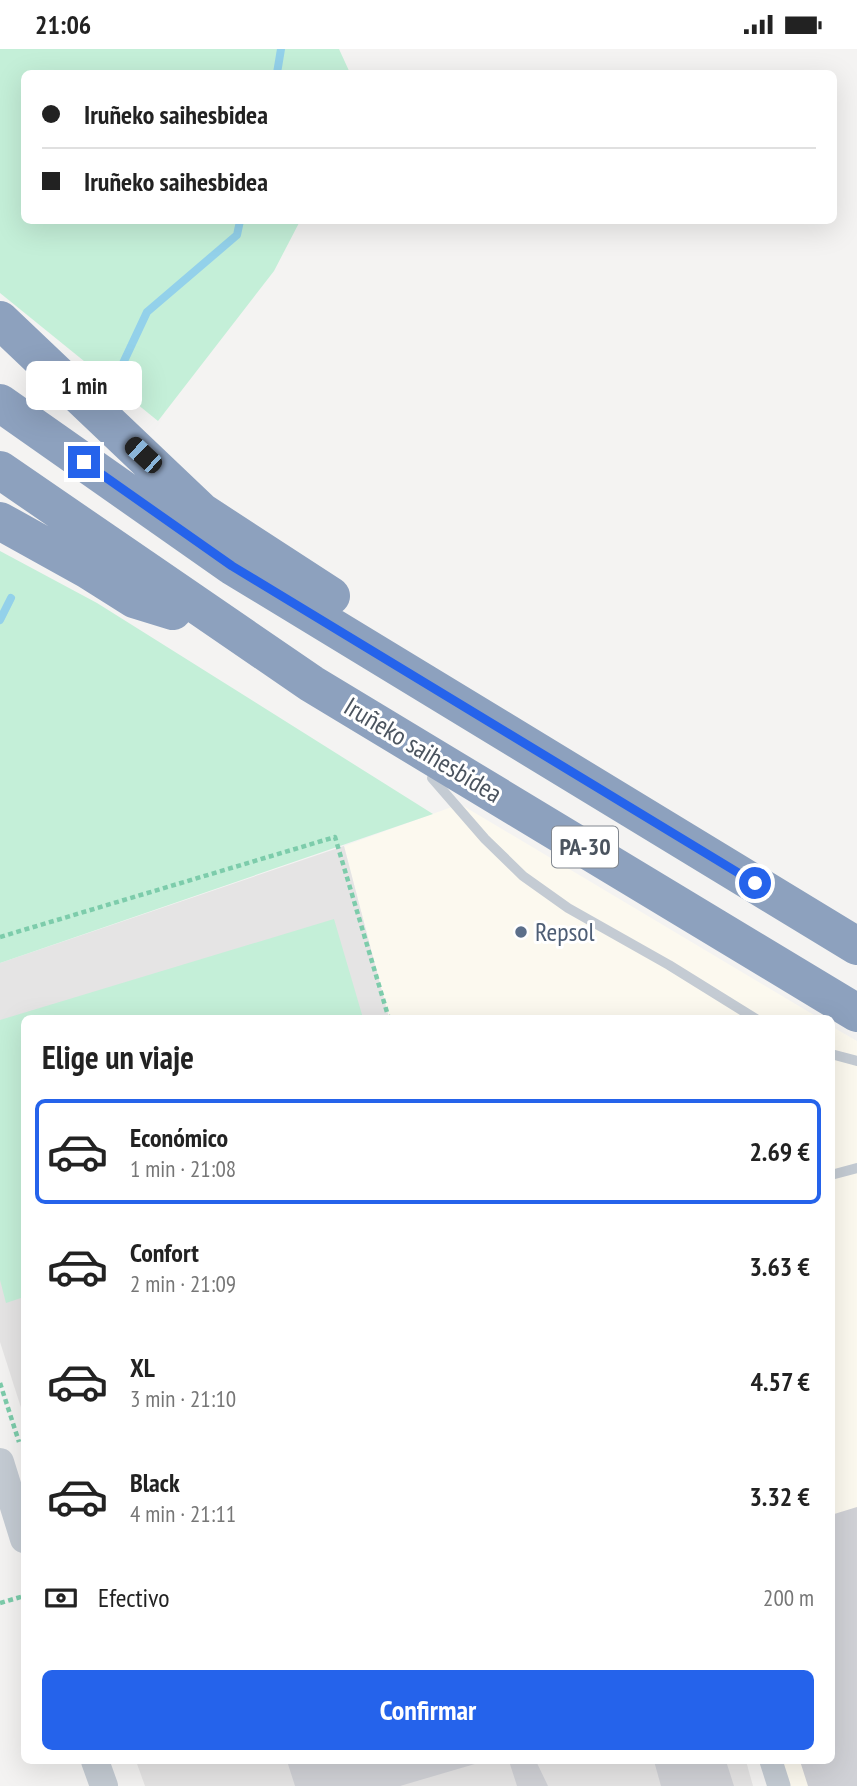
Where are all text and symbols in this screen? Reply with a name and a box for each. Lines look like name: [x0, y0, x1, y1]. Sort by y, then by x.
text: 21:06: [35, 8, 91, 41]
text: Iruñeko saihesbidea: [84, 98, 268, 131]
text: Iruñeko saihesbidea: [84, 165, 268, 198]
callout: 1 min: [26, 361, 142, 409]
text: 1 min: [61, 371, 107, 400]
car: [121, 433, 166, 477]
route end: [68, 446, 100, 478]
street label: Iruñeko saihesbidea: [338, 690, 508, 810]
road number: PA-30: [552, 827, 618, 867]
route start: [739, 867, 771, 899]
place label: Repsol: [535, 915, 595, 948]
marker: Repsol: [513, 924, 529, 940]
text: Elige un viaje: [42, 1036, 194, 1078]
icon: car: [46, 1120, 109, 1183]
text: Económico: [130, 1121, 228, 1154]
text: 2.69 €: [749, 1135, 810, 1168]
text: 1 min · 21:08: [130, 1154, 236, 1183]
icon: car: [46, 1235, 109, 1298]
text: Confort: [130, 1236, 199, 1269]
text: 3.63 €: [749, 1250, 810, 1283]
text: 2 min · 21:09: [130, 1269, 236, 1298]
icon: car: [46, 1350, 109, 1413]
text: XL: [130, 1351, 155, 1384]
text: 4.57 €: [751, 1365, 810, 1398]
text: 3 min · 21:10: [130, 1384, 236, 1413]
icon: car: [46, 1465, 109, 1528]
text: Black: [130, 1466, 180, 1499]
text: 3.32 €: [749, 1480, 810, 1513]
text: 4 min · 21:11: [130, 1499, 236, 1528]
icon: cash: [42, 1579, 80, 1617]
text: Efectivo: [98, 1581, 170, 1614]
text: 200 m: [763, 1583, 814, 1612]
button: Confirmar: [42, 1670, 814, 1750]

